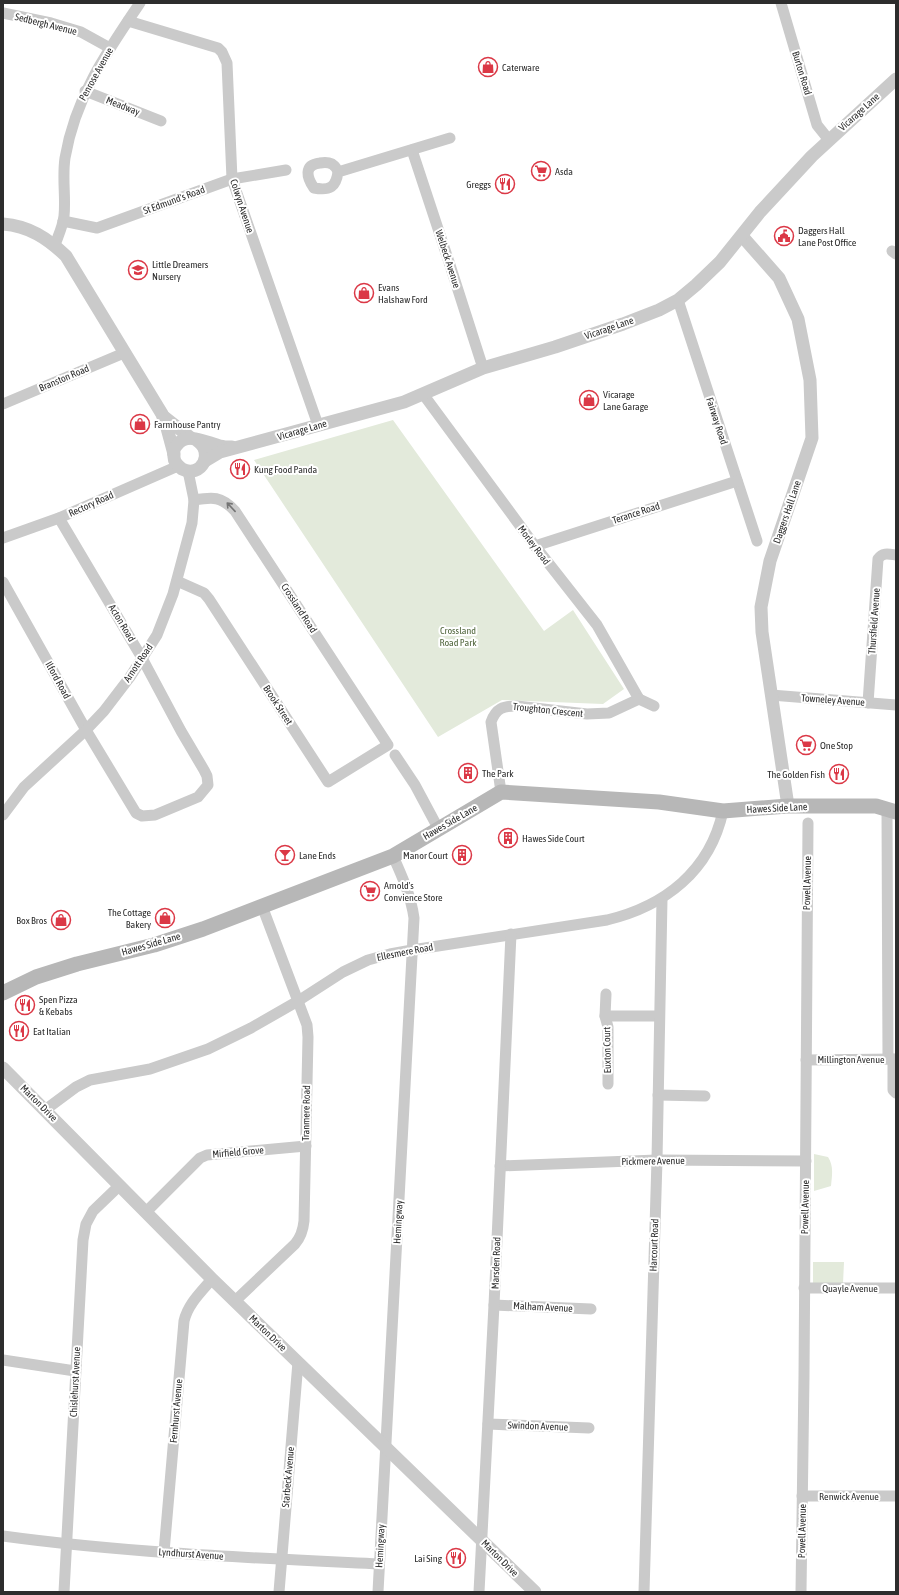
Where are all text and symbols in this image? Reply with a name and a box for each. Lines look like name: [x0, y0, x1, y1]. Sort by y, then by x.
street label: Sedbergh Avenue: [14, 11, 79, 37]
street label: Penrose Avenue: [77, 45, 115, 102]
street label: Burton Road: [790, 50, 814, 96]
shop icon: Caterware: [477, 56, 499, 78]
place label: Caterware: [502, 62, 540, 73]
street label: Vicarage Lane: [836, 91, 882, 133]
street label: Meadway: [105, 94, 141, 118]
supermarket icon: Asda: [530, 160, 552, 182]
place label: Asda: [555, 166, 573, 177]
restaurant icon: Greggs: [494, 173, 516, 195]
street label: Colwyn Avenue: [228, 178, 256, 235]
place label: Greggs: [466, 179, 491, 190]
street label: St Edmund's Road: [142, 184, 207, 216]
public building icon: Daggers Hall Lane Post Office: [773, 225, 795, 247]
place label: Daggers Hall Lane Post Office: [798, 225, 857, 248]
street label: Welbeck Avenue: [433, 229, 463, 290]
school or university icon: Little Dreamers Nursery: [127, 259, 149, 281]
place label: Little Dreamers Nursery: [152, 259, 209, 282]
shop icon: Evans Halshaw Ford: [353, 282, 375, 304]
place label: Evans Halshaw Ford: [378, 282, 428, 305]
street label: Vicarage Lane: [583, 314, 635, 341]
street label: Branston Road: [37, 362, 91, 393]
shop icon: Vicarage Lane Garage: [578, 389, 600, 411]
place label: Vicarage Lane Garage: [603, 389, 649, 412]
street label: Fairway Road: [704, 396, 730, 446]
shop icon: Farmhouse Pantry: [129, 413, 151, 435]
street label: Vicarage Lane: [276, 418, 328, 442]
place label: Farmhouse Pantry: [154, 419, 221, 430]
restaurant icon: Kung Food Panda: [229, 458, 251, 480]
place label: Kung Food Panda: [254, 464, 317, 475]
street label: Daggers Hall Lane: [771, 479, 803, 545]
street label: Rectory Road: [67, 489, 115, 519]
street label: Terance Road: [611, 500, 661, 526]
one-way arrow: [227, 502, 236, 512]
street label: Morley Road: [516, 523, 552, 567]
street label: Crossland Road: [279, 581, 319, 635]
street label: Thursfield Avenue: [866, 587, 882, 654]
street label: Acton Road: [107, 602, 138, 644]
park label: Crossland Road Park: [439, 625, 477, 648]
street label: Arnott Road: [121, 642, 155, 684]
street label: Ilford Road: [43, 659, 73, 701]
street label: Brook Street: [261, 683, 295, 727]
street label: Towneley Avenue: [801, 692, 866, 708]
street label: Troughton Crescent: [512, 701, 584, 719]
supermarket icon: One Stop: [795, 734, 817, 756]
place label: One Stop: [820, 740, 853, 751]
building icon: The Park: [457, 762, 479, 784]
restaurant icon: The Golden Fish: [828, 763, 850, 785]
place label: The Park: [482, 768, 514, 779]
place label: The Golden Fish: [767, 769, 825, 780]
street label: Hawes Side Lane: [746, 801, 808, 815]
street label: Hawes Side Lane: [421, 802, 479, 842]
building icon: Hawes Side Court: [497, 827, 519, 849]
place label: Hawes Side Court: [522, 833, 585, 844]
bar icon: Lane Ends: [274, 844, 296, 866]
building icon: Manor Court: [451, 844, 473, 866]
place label: Lane Ends: [299, 850, 336, 861]
place label: Manor Court: [403, 850, 448, 861]
street label: Powell Avenue: [801, 855, 813, 910]
supermarket icon: Arnold's Convience Store: [359, 880, 381, 902]
place label: Arnold's Convience Store: [384, 880, 443, 903]
place label: The Cottage Bakery: [108, 907, 151, 930]
shop icon: The Cottage Bakery: [154, 907, 176, 929]
shop icon: Box Bros: [50, 909, 72, 931]
place label: Box Bros: [16, 915, 47, 926]
street label: Hawes Side Lane: [120, 930, 182, 958]
street label: Ellesmere Road: [376, 941, 434, 963]
restaurant icon: Spen Pizza & Kebabs: [14, 994, 36, 1016]
place label: Spen Pizza & Kebabs: [39, 994, 78, 1017]
restaurant icon: Eat Italian: [8, 1020, 30, 1042]
place label: Eat Italian: [33, 1026, 71, 1037]
street label: Euxton Court: [601, 1026, 613, 1073]
street label: Millington Avenue: [817, 1054, 885, 1065]
street label: Marton Drive: [18, 1082, 60, 1124]
street label: Tranmere Road: [300, 1085, 312, 1141]
street label: Mirfield Grove: [212, 1144, 265, 1160]
street label: Pickmere Avenue: [621, 1155, 685, 1167]
street label: Powell Avenue: [799, 1179, 811, 1234]
street label: Hemingway: [391, 1200, 405, 1244]
street label: Harcourt Road: [648, 1218, 660, 1272]
street label: Marsden Road: [490, 1236, 502, 1289]
street label: Quayle Avenue: [822, 1283, 878, 1294]
street label: Malham Avenue: [513, 1300, 574, 1314]
street label: Marton Drive: [247, 1313, 289, 1354]
street label: Chislehurst Avenue: [68, 1346, 82, 1417]
street label: Fernhurst Avenue: [168, 1378, 184, 1443]
street label: Swindon Avenue: [508, 1419, 569, 1433]
street label: Starbeck Avenue: [280, 1446, 296, 1508]
street label: Renwick Avenue: [819, 1491, 879, 1502]
street label: Powell Avenue: [796, 1503, 808, 1558]
street label: Hemingway: [373, 1524, 387, 1568]
street label: Marton Drive: [479, 1537, 521, 1579]
street label: Lyndhurst Avenue: [158, 1546, 224, 1562]
restaurant icon: Lai Sing: [445, 1547, 467, 1569]
place label: Lai Sing: [414, 1553, 443, 1564]

